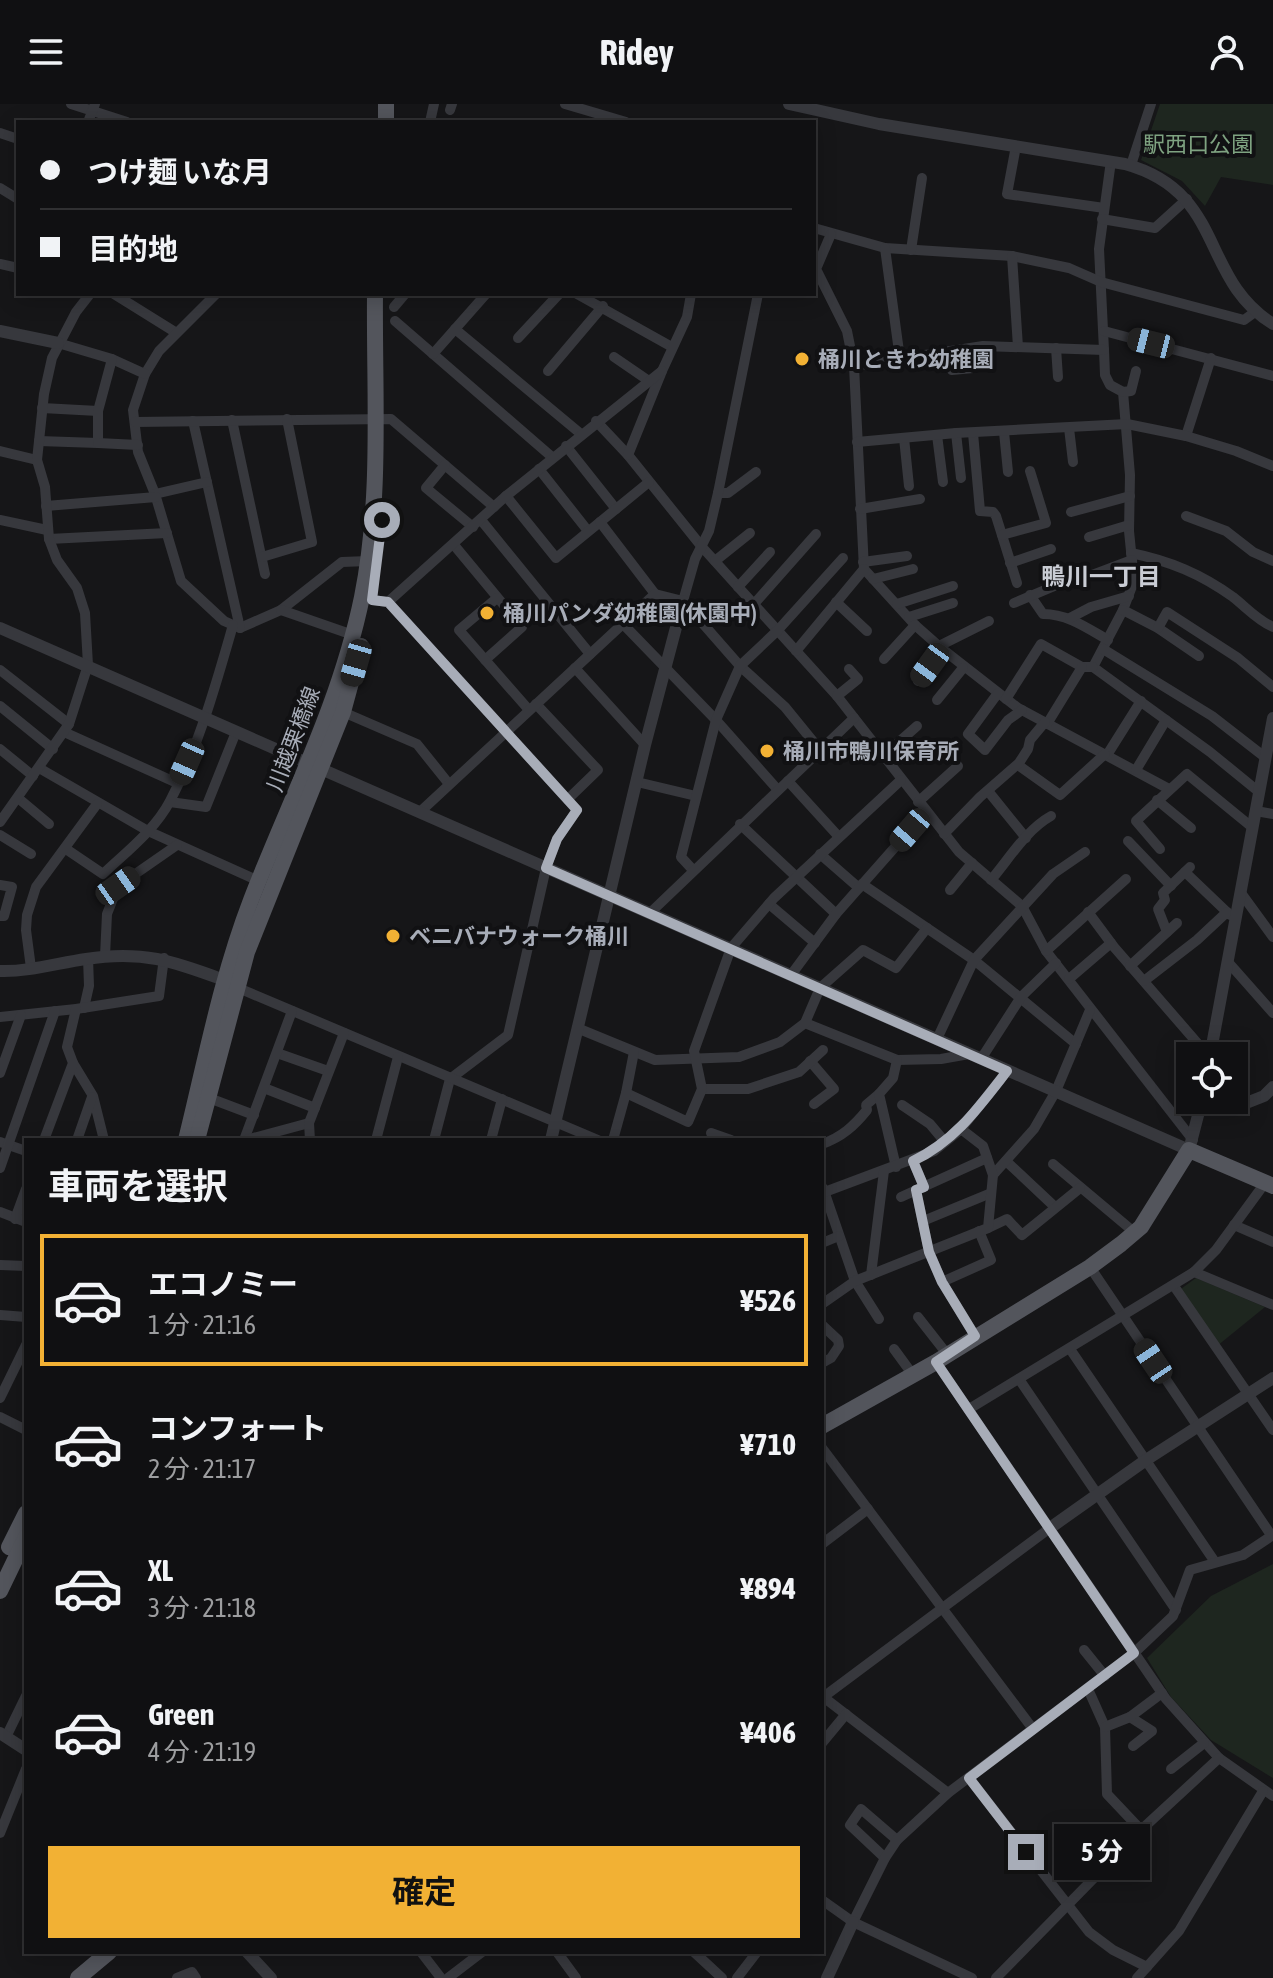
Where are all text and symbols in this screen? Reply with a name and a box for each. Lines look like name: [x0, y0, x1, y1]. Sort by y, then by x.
icon: menu: [24, 30, 68, 74]
icon: person: [1205, 30, 1249, 74]
text: Ridey: [599, 31, 674, 73]
park label: 駅西口公園: [1143, 131, 1253, 157]
text: つけ麺 いな月: [88, 155, 272, 189]
text: 目的地: [88, 232, 178, 266]
car: [1125, 326, 1177, 360]
place label: 桶川ときわ幼稚園: [818, 346, 994, 372]
marker: 桶川ときわ幼稚園: [793, 350, 811, 368]
route start: [364, 502, 400, 538]
district label: 鴨川一丁目: [1041, 563, 1161, 590]
place label: 桶川パンダ幼稚園(休園中): [503, 600, 757, 626]
marker: 桶川パンダ幼稚園(休園中): [478, 604, 496, 622]
car: [338, 637, 374, 689]
car: [906, 639, 954, 691]
street label: 川越栗橋線: [261, 683, 325, 795]
car: [166, 735, 208, 789]
place label: 桶川市鴨川保育所: [783, 738, 959, 764]
marker: 桶川市鴨川保育所: [758, 742, 776, 760]
car: [885, 804, 935, 856]
car: [91, 862, 145, 910]
place label: ベニバナウォーク桶川: [409, 923, 629, 949]
marker: ベニバナウォーク桶川: [384, 927, 402, 945]
map controls: [1176, 1042, 1248, 1114]
button: locate: [1176, 1042, 1248, 1114]
text: 車両を選択: [48, 1165, 228, 1207]
icon: car: [52, 1264, 124, 1336]
text: エコノミー: [148, 1267, 298, 1301]
text: ¥526: [740, 1283, 796, 1317]
text: 1 分 · 21:16: [148, 1310, 256, 1340]
car: [1130, 1334, 1176, 1388]
icon: car: [52, 1408, 124, 1480]
text: コンフォート: [148, 1411, 327, 1445]
text: ¥710: [740, 1427, 796, 1461]
text: 2 分 · 21:17: [148, 1454, 256, 1484]
icon: car: [52, 1552, 124, 1624]
text: XL: [148, 1553, 173, 1587]
text: ¥894: [740, 1571, 796, 1605]
text: 3 分 · 21:18: [148, 1593, 256, 1623]
icon: car: [52, 1696, 124, 1768]
text: Green: [148, 1697, 214, 1731]
text: ¥406: [740, 1715, 796, 1749]
text: 4 分 · 21:19: [148, 1737, 256, 1767]
callout: 5 分: [1054, 1824, 1150, 1880]
route end: [1008, 1834, 1044, 1870]
text: 5 分: [1081, 1837, 1123, 1867]
button: 確定: [48, 1846, 800, 1938]

